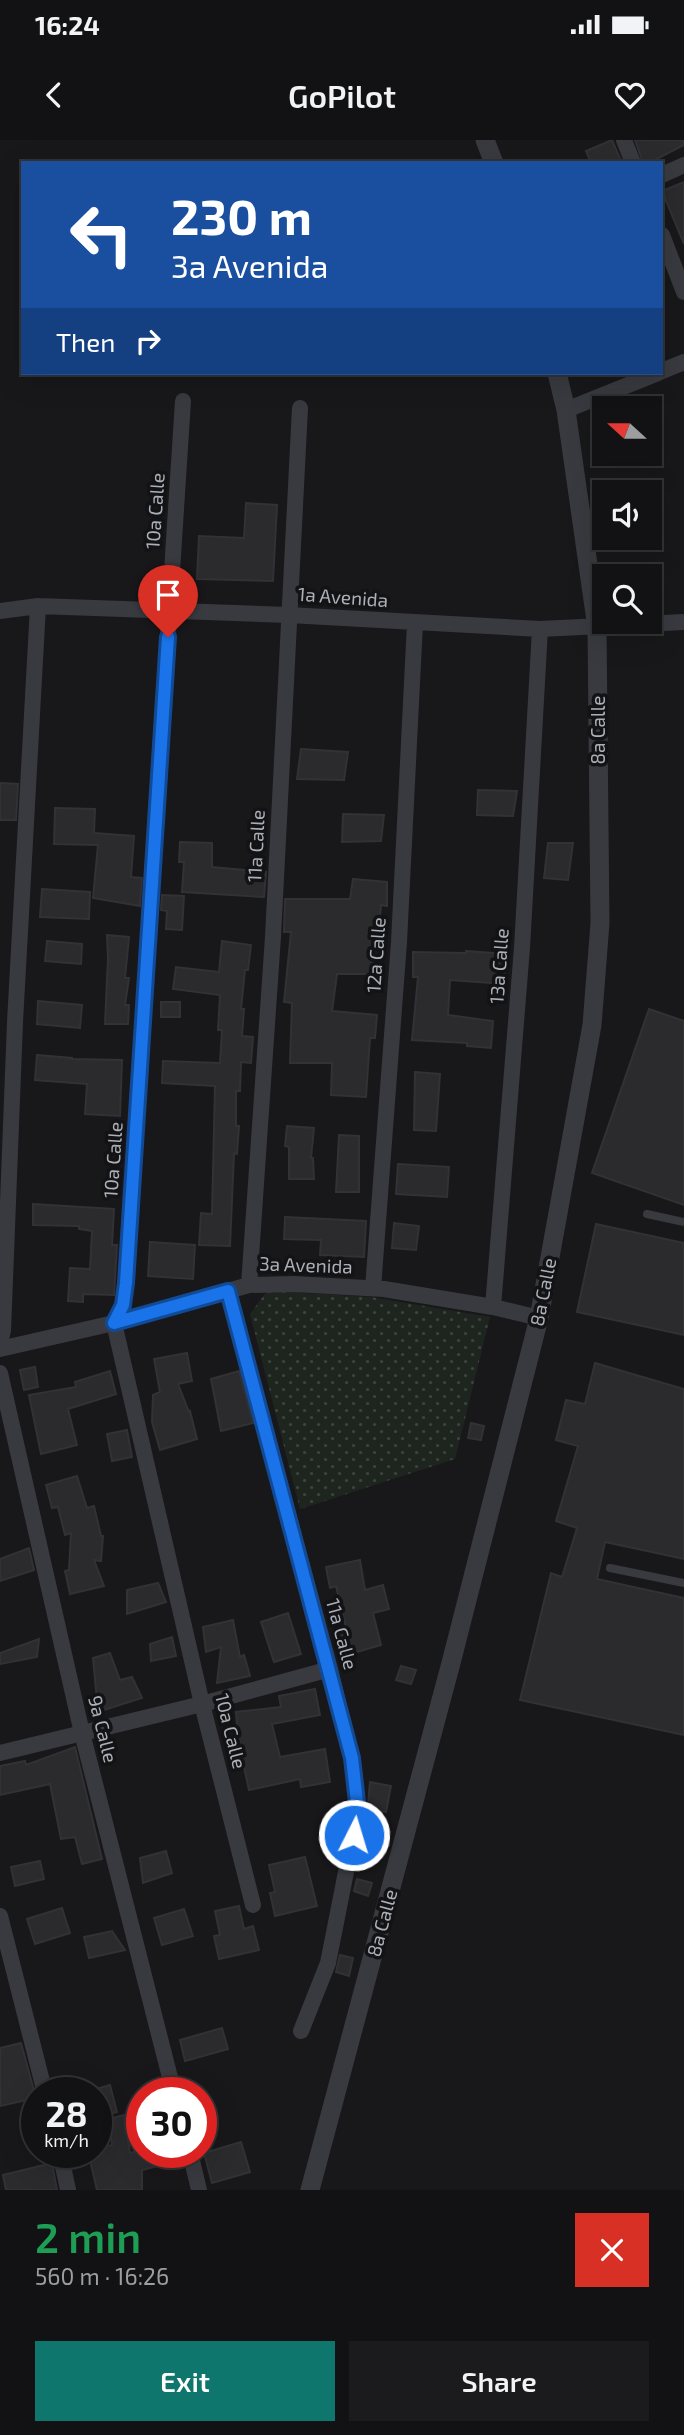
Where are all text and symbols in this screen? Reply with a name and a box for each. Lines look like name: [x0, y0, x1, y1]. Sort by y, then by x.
text: 16:24: [35, 9, 100, 40]
icon: back: [35, 76, 73, 114]
text: GoPilot: [288, 76, 396, 114]
icon: heart: [611, 76, 649, 114]
text: 230 m: [171, 186, 312, 245]
icon: left: [56, 189, 147, 280]
text: 3a Avenida: [171, 246, 328, 284]
icon: right: [129, 322, 167, 360]
text: Then: [56, 326, 115, 357]
north arrow: [592, 396, 662, 466]
map controls: [592, 396, 662, 634]
street label: 10a Calle: [140, 472, 169, 550]
button: sound: [592, 480, 662, 550]
button: search: [592, 564, 662, 634]
pin: [138, 565, 198, 637]
icon: arrive: [149, 576, 187, 614]
street label: 1a Avenida: [297, 582, 389, 611]
street label: 8a Calle: [586, 696, 609, 764]
street label: 11a Calle: [242, 809, 269, 883]
street label: 12a Calle: [361, 916, 390, 994]
street label: 13a Calle: [484, 927, 513, 1004]
street label: 10a Calle: [98, 1121, 127, 1199]
street label: 3a Avenida: [259, 1251, 353, 1278]
street label: 8a Calle: [525, 1256, 560, 1328]
street label: 11a Calle: [322, 1596, 363, 1672]
street label: 10a Calle: [211, 1691, 252, 1771]
street label: 9a Calle: [84, 1693, 123, 1765]
position arrow: [317, 1798, 391, 1872]
street label: 8a Calle: [361, 1887, 402, 1959]
speed limit sign: 30: [126, 2077, 217, 2168]
text: 28: [45, 2092, 88, 2134]
text: km/h: [44, 2129, 89, 2151]
text: 2 min: [35, 2211, 141, 2261]
button: close: [575, 2213, 649, 2287]
text: 560 m · 16:26: [35, 2262, 169, 2290]
button: Exit: [35, 2341, 335, 2421]
button: Share: [349, 2341, 649, 2421]

